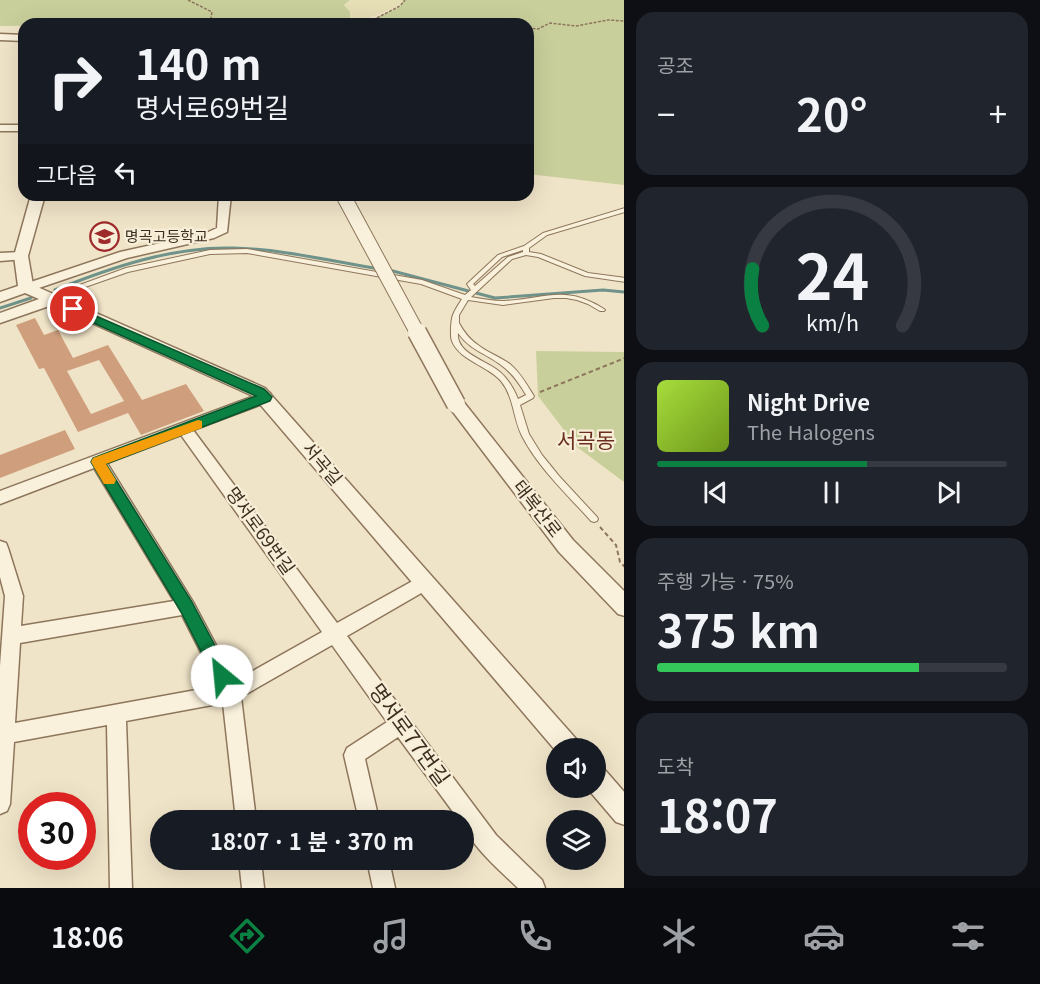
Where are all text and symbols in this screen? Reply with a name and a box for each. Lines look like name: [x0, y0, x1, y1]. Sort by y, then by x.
text: 140 m: [135, 31, 262, 92]
icon: right: [36, 42, 114, 120]
text: 공조: [657, 50, 694, 79]
text: 20°: [796, 80, 868, 145]
text: 명서로69번길: [135, 87, 289, 126]
text: −: [657, 89, 675, 137]
text: +: [989, 89, 1007, 137]
icon: left: [109, 156, 142, 189]
text: 그다음: [36, 157, 97, 189]
school or university icon: 명곡고등학교: [88, 221, 120, 253]
place label: 명곡고등학교: [125, 225, 208, 246]
text: 24: [795, 228, 869, 318]
pin: [47, 283, 98, 334]
icon: arrive: [56, 292, 89, 325]
text: km/h: [805, 306, 859, 337]
text: Night Drive: [747, 385, 870, 417]
text: The Halogens: [747, 417, 875, 446]
district label: 서곡동: [557, 424, 615, 454]
street label: 서곡길: [298, 435, 349, 490]
street label: 태복산로: [508, 474, 569, 542]
icon: previous: [699, 476, 732, 509]
icon: pause: [815, 476, 848, 509]
icon: next: [932, 476, 965, 509]
street label: 명서로69번길: [221, 481, 302, 579]
text: 주행 가능 · 75%: [657, 566, 794, 595]
text: 375 km: [657, 596, 820, 661]
position arrow: [190, 644, 254, 708]
street label: 명서로77번길: [363, 676, 458, 791]
map controls: [546, 738, 606, 870]
button: sound: [546, 738, 606, 798]
text: 도착: [657, 751, 694, 780]
text: 18:07: [657, 781, 778, 846]
speed limit sign: 30: [18, 792, 96, 870]
button: layers: [546, 810, 606, 870]
text: 18:07 · 1 분 · 370 m: [210, 824, 414, 856]
icon: directions: [226, 915, 268, 957]
icon: music: [370, 915, 412, 957]
icon: phone: [514, 915, 556, 957]
icon: climate: [658, 915, 700, 957]
icon: car: [803, 915, 845, 957]
icon: filters: [947, 915, 989, 957]
text: 18:06: [51, 917, 124, 956]

